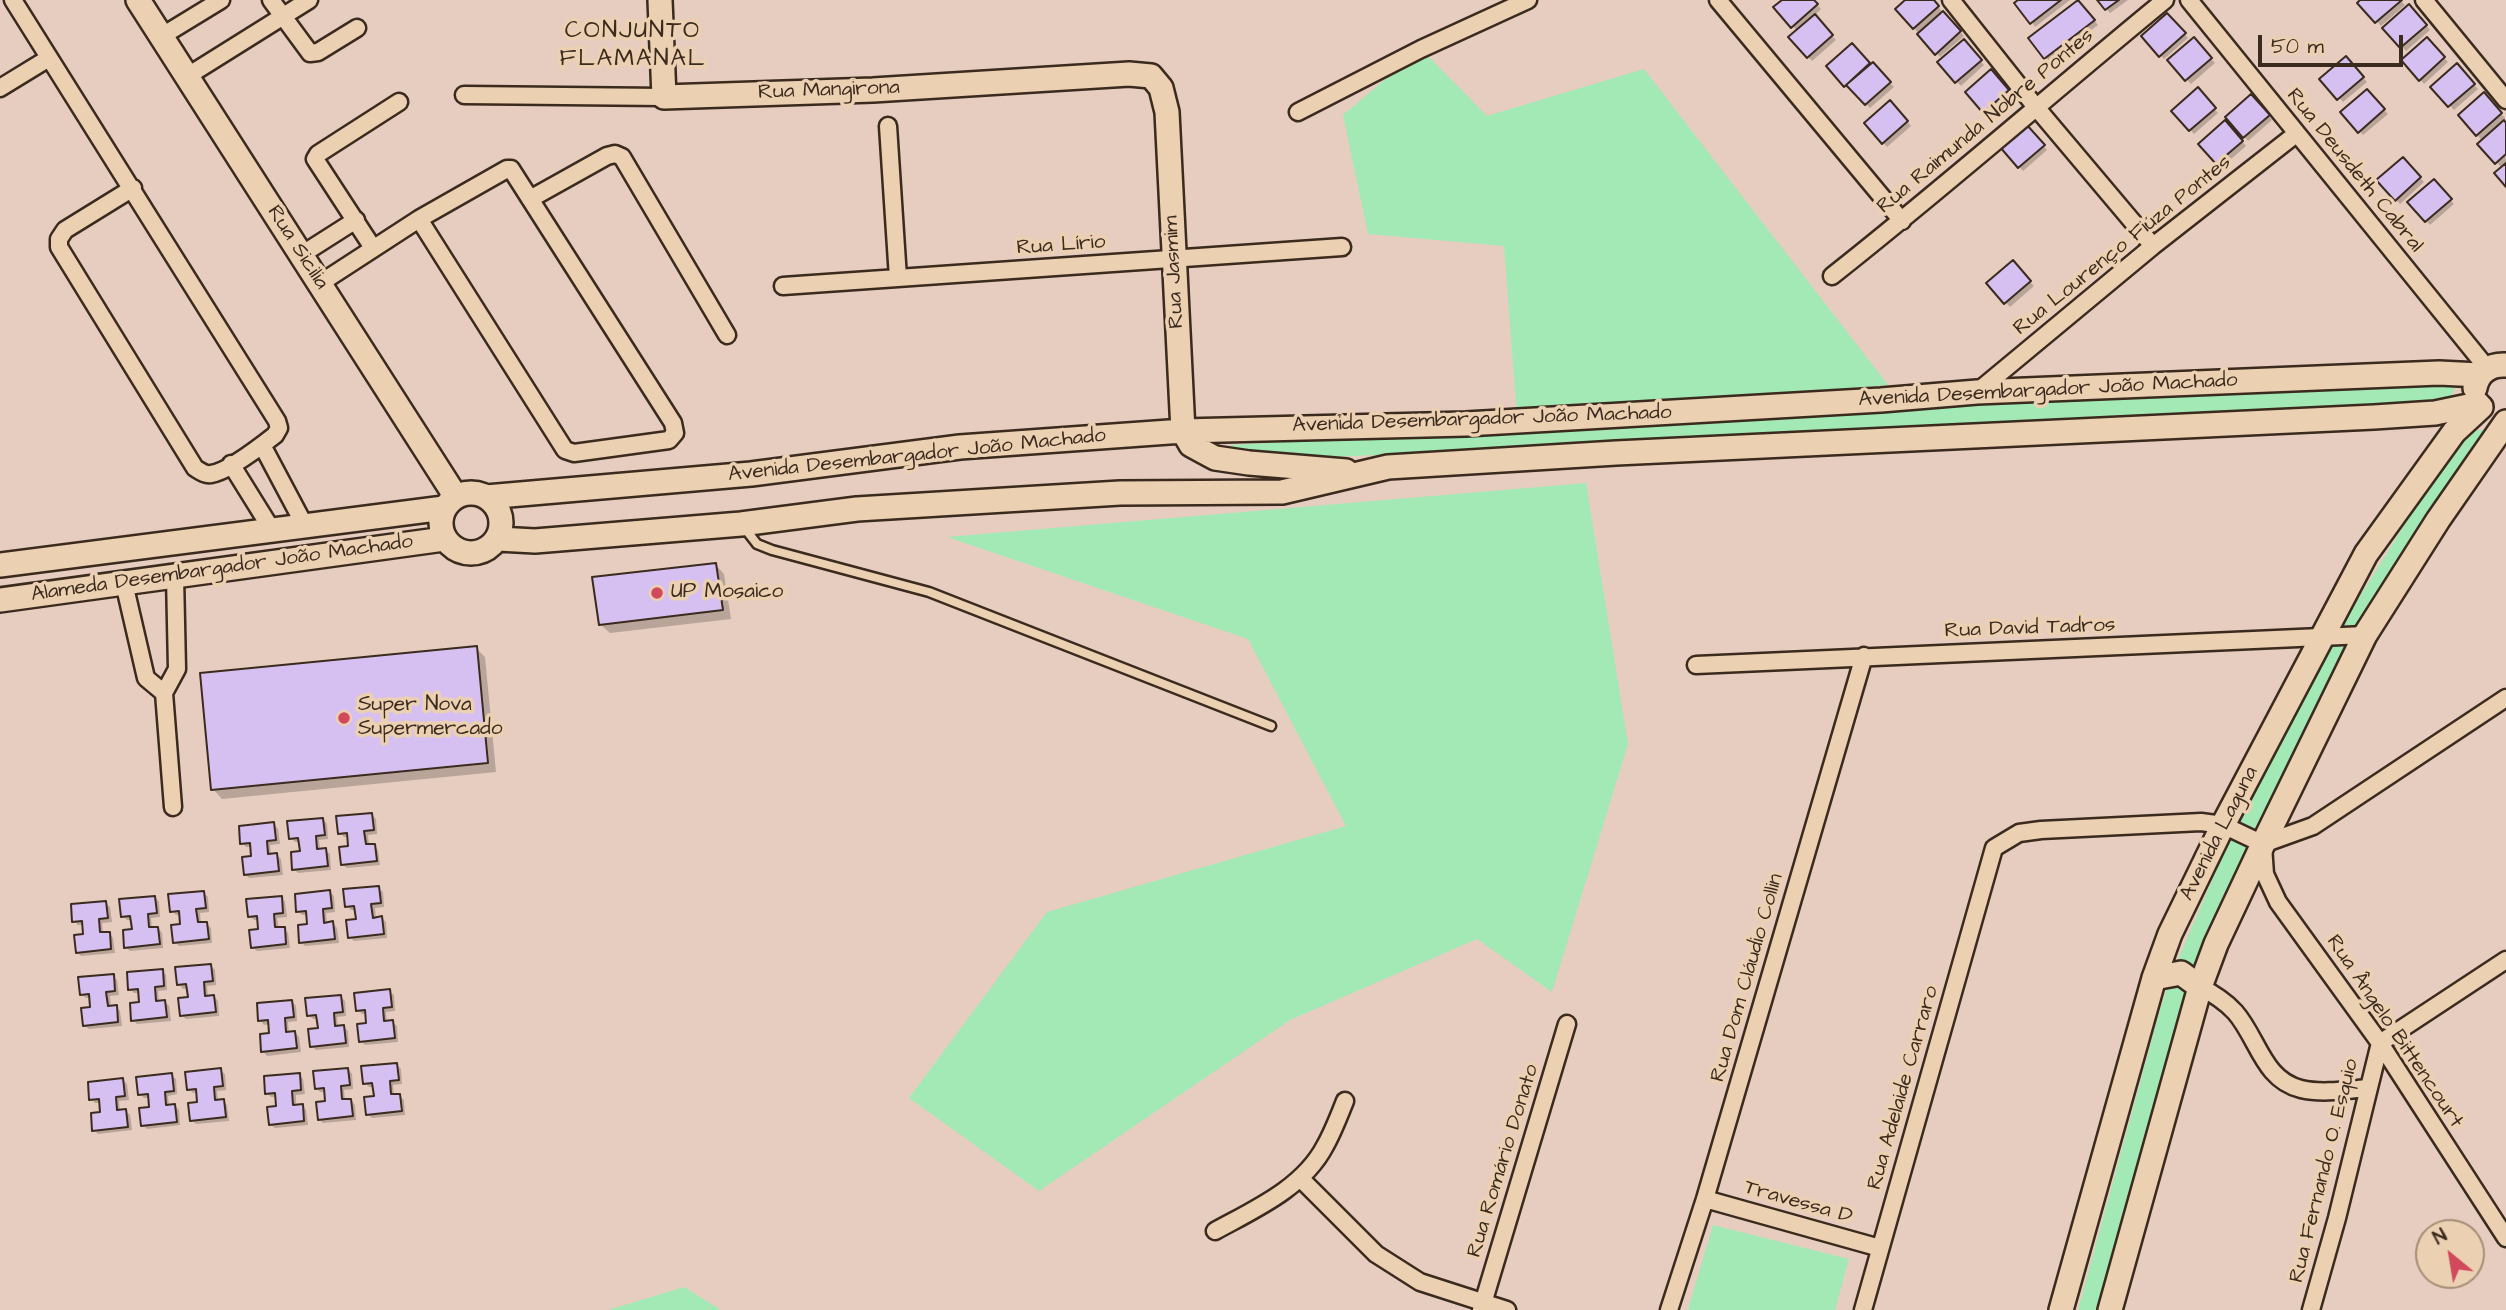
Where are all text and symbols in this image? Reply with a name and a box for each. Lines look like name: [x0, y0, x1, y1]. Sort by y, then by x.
district label: CONJUNTO FLAMANAL: [561, 18, 705, 74]
scale bar: [2261, 21, 2406, 65]
street label: Rua Raimunda Nobre Pontes: [1873, 24, 2099, 220]
text: 50 m: [2271, 32, 2324, 61]
street label: Rua Mangirona: [758, 76, 900, 106]
street label: Rua Deusdeth Cabral: [2280, 84, 2428, 258]
street label: Rua Lourenço Fiúza Pontes: [2009, 150, 2237, 342]
street label: Rua Sicilia: [261, 201, 333, 295]
street label: Rua Jasmim: [1159, 215, 1191, 329]
street label: Rua Lírio: [1016, 230, 1106, 262]
street label: Avenida Desembargador João Machado: [1858, 368, 2238, 414]
street label: Avenida Desembargador João Machado: [1292, 401, 1672, 439]
street label: Avenida Desembargador João Machado: [727, 424, 1107, 488]
street label: Alameda Desembargador João Machado: [30, 530, 414, 608]
place label: UP Mosaico: [671, 580, 783, 606]
marker: UP Mosaico: [649, 585, 665, 601]
street label: Rua David Tadros: [1944, 613, 2116, 645]
place label: Super Nova Supermercado: [358, 693, 503, 743]
marker: Super Nova Supermercado: [336, 710, 352, 726]
street label: Avenida Laguna: [2175, 763, 2265, 905]
street label: Rua Dom Cláudio Collin: [1706, 871, 1790, 1085]
street label: Rua Ângelo Bittencourt: [2320, 931, 2468, 1133]
street label: Rua Adelaide Carraro: [1863, 983, 1945, 1193]
street label: Rua Fernando O. Esquio: [2285, 1056, 2365, 1286]
street label: Rua Romário Donato: [1463, 1061, 1545, 1261]
street label: Travessa D: [1741, 1176, 1855, 1230]
north arrow: [2415, 1219, 2485, 1289]
text: N: [2428, 1222, 2452, 1252]

